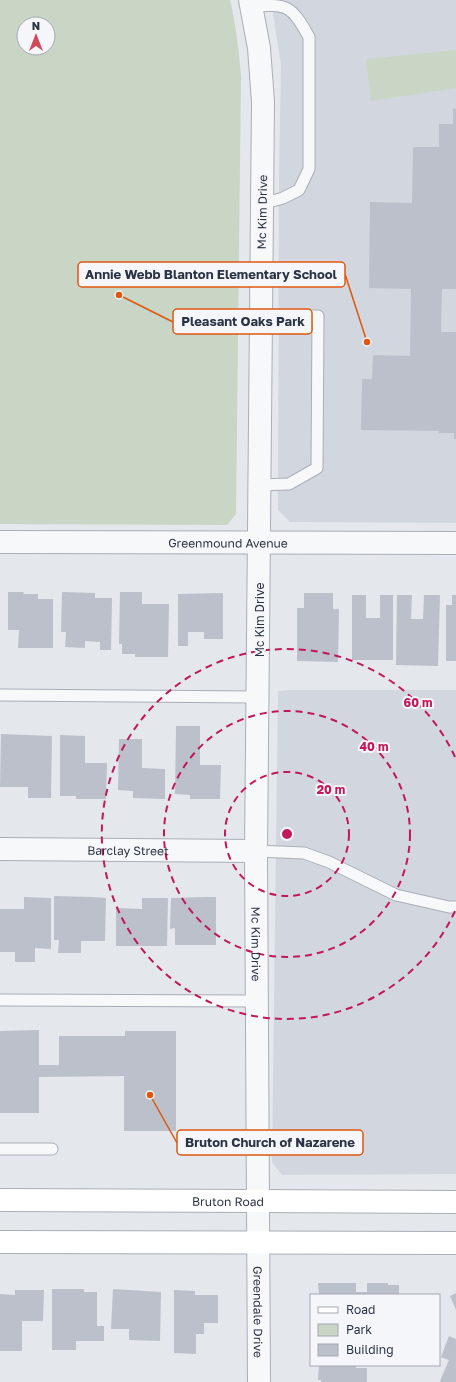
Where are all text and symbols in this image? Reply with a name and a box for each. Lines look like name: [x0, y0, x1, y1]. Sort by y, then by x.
north arrow: [16, 16, 56, 56]
text: N: [32, 19, 40, 32]
street label: Mc Kim Drive: [254, 174, 270, 249]
callout: Annie Webb Blanton Elementary School: [78, 262, 345, 287]
text: Annie Webb Blanton Elementary School: [85, 266, 338, 282]
callout: Pleasant Oaks Park: [173, 309, 312, 334]
text: Pleasant Oaks Park: [181, 313, 305, 329]
street label: Greenmound Avenue: [168, 535, 288, 550]
street label: Mc Kim Drive: [252, 583, 267, 657]
text: 60 m: [404, 695, 432, 710]
text: 40 m: [360, 739, 388, 754]
text: 20 m: [317, 782, 345, 797]
centre of rings: [280, 827, 294, 841]
street label: Barclay Street: [87, 842, 169, 858]
street label: Mc Kim Drive: [249, 907, 264, 981]
callout: Bruton Church of Nazarene: [177, 1130, 363, 1155]
text: Bruton Church of Nazarene: [185, 1134, 355, 1150]
street label: Bruton Road: [192, 1193, 264, 1209]
street label: Greendale Drive: [251, 1266, 266, 1358]
legend: [310, 1294, 440, 1366]
text: Road: [346, 1302, 375, 1317]
text: Park: [346, 1322, 372, 1337]
text: Building: [346, 1342, 394, 1357]

